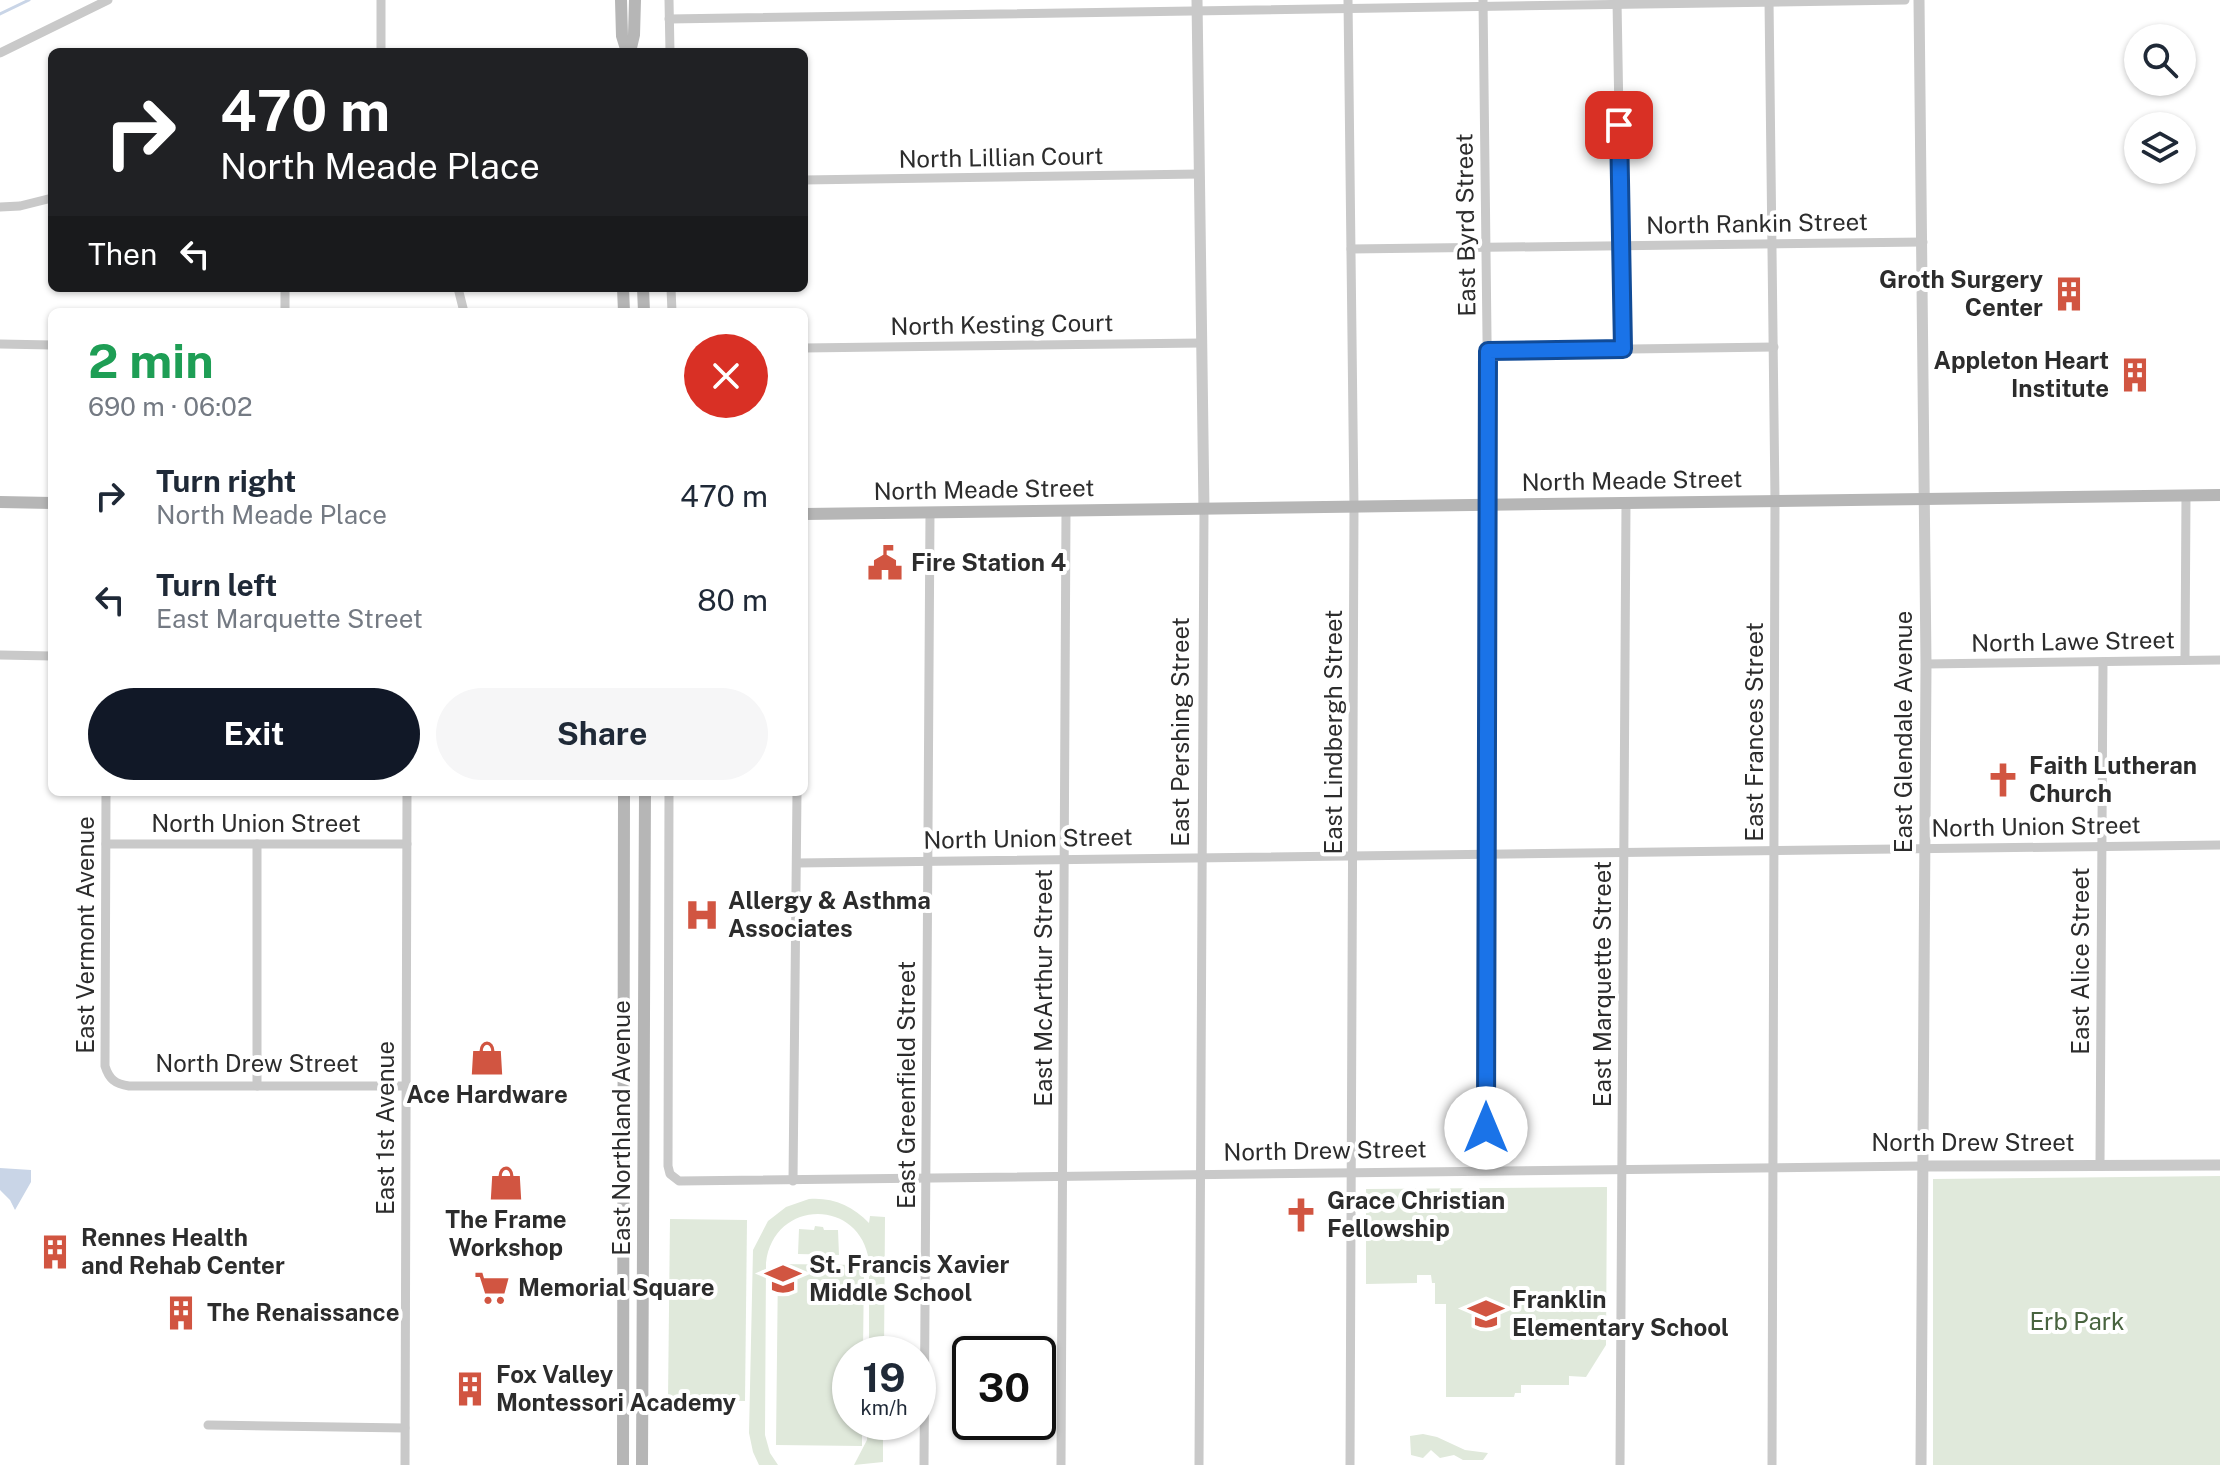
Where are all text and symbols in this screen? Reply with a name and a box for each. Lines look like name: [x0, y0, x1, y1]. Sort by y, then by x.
map controls: [2124, 24, 2196, 184]
button: search: [2124, 24, 2196, 96]
text: 470 m: [220, 78, 390, 144]
icon: right: [88, 80, 192, 184]
pin: [1585, 91, 1653, 159]
icon: arrive: [1597, 103, 1641, 147]
button: layers: [2124, 112, 2196, 184]
street label: East Byrd Street: [1449, 133, 1481, 317]
street label: North Lillian Court: [898, 141, 1104, 173]
text: North Meade Place: [220, 145, 540, 187]
street label: North Rankin Street: [1646, 207, 1868, 239]
icon: left: [173, 232, 217, 276]
text: Then: [88, 236, 157, 272]
place label: Groth Surgery Center: [1879, 265, 2043, 321]
building icon: Groth Surgery Center: [2050, 275, 2088, 313]
street label: North Kesting Court: [890, 308, 1114, 340]
text: 2 min: [88, 332, 214, 389]
button: close: [684, 334, 768, 418]
place label: Appleton Heart Institute: [1933, 346, 2109, 402]
building icon: Appleton Heart Institute: [2116, 356, 2154, 394]
text: 690 m · 06:02: [88, 391, 252, 422]
text: Turn right: [156, 463, 296, 499]
street label: North Meade Street: [1521, 464, 1743, 496]
street label: North Meade Street: [873, 473, 1095, 505]
icon: right: [88, 474, 132, 518]
text: 470 m: [680, 478, 768, 514]
text: North Meade Place: [156, 499, 387, 530]
public building icon: Fire Station 4: [866, 544, 904, 582]
place label: Fire Station 4: [911, 548, 1066, 576]
text: Turn left: [156, 567, 277, 603]
icon: left: [88, 578, 132, 622]
text: 80 m: [697, 582, 768, 618]
text: East Marquette Street: [156, 603, 423, 634]
street label: East Lindbergh Street: [1319, 610, 1347, 854]
street label: East Glendale Avenue: [1889, 611, 1917, 853]
street label: East Pershing Street: [1166, 617, 1194, 847]
street label: East Frances Street: [1740, 622, 1768, 842]
street label: North Lawe Street: [1971, 625, 2175, 657]
button: Exit: [88, 688, 420, 780]
button: Share: [436, 688, 768, 780]
place label: Faith Lutheran Church: [2029, 751, 2197, 807]
church icon: Faith Lutheran Church: [1984, 761, 2022, 799]
street label: North Union Street: [151, 809, 361, 837]
street label: North Union Street: [1931, 810, 2141, 842]
street label: East Vermont Avenue: [71, 816, 99, 1054]
street label: North Union Street: [923, 822, 1133, 854]
street label: East Marquette Street: [1588, 861, 1616, 1107]
street label: East Alice Street: [2066, 867, 2094, 1055]
street label: East McArthur Street: [1029, 869, 1057, 1107]
place label: Allergy & Asthma Associates: [728, 886, 931, 942]
hospital icon: Allergy & Asthma Associates: [683, 896, 721, 934]
street label: East Greenfield Street: [892, 961, 920, 1209]
street label: East Northland Avenue: [607, 1000, 635, 1256]
shop icon: Ace Hardware: [468, 1039, 506, 1077]
street label: East 1st Avenue: [371, 1041, 399, 1215]
street label: North Drew Street: [155, 1049, 359, 1077]
place label: Ace Hardware: [406, 1080, 568, 1108]
position arrow: [1444, 1086, 1528, 1170]
street label: North Drew Street: [1871, 1128, 2075, 1156]
street label: North Drew Street: [1223, 1134, 1427, 1166]
shop icon: The Frame Workshop: [487, 1164, 525, 1202]
place label: Grace Christian Fellowship: [1327, 1186, 1505, 1242]
church icon: Grace Christian Fellowship: [1282, 1196, 1320, 1234]
place label: The Frame Workshop: [445, 1205, 567, 1261]
place label: Rennes Health and Rehab Center: [81, 1223, 285, 1279]
building icon: Rennes Health and Rehab Center: [36, 1233, 74, 1271]
place label: St. Francis Xavier Middle School: [809, 1250, 1010, 1306]
school or university icon: St. Francis Xavier Middle School: [764, 1260, 802, 1298]
supermarket icon: Memorial Square: [473, 1269, 511, 1307]
place label: Memorial Square: [518, 1273, 715, 1301]
place label: Franklin Elementary School: [1512, 1285, 1729, 1341]
building icon: The Renaissance: [162, 1294, 200, 1332]
school or university icon: Franklin Elementary School: [1467, 1295, 1505, 1333]
place label: The Renaissance: [207, 1298, 399, 1326]
park label: Erb Park: [2029, 1307, 2125, 1335]
speed limit sign: 30: [952, 1336, 1056, 1440]
text: 19: [862, 1354, 906, 1401]
place label: Fox Valley Montessori Academy: [496, 1360, 737, 1416]
building icon: Fox Valley Montessori Academy: [451, 1370, 489, 1408]
text: km/h: [860, 1396, 908, 1420]

